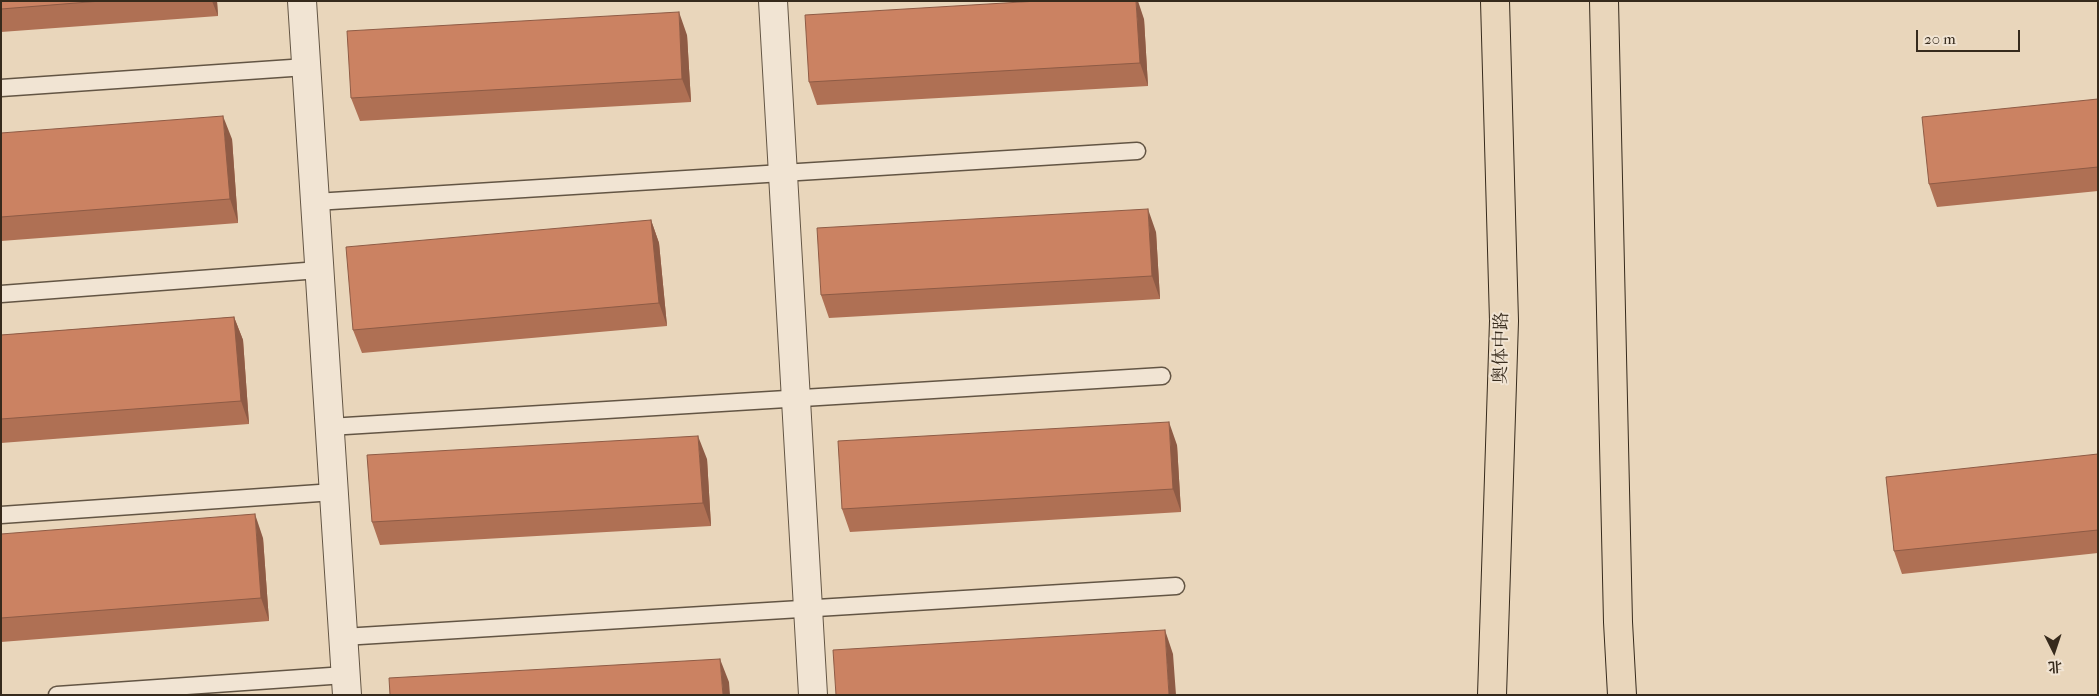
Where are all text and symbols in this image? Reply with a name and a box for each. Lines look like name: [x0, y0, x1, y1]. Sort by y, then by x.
scale bar: [1919, 20, 2023, 52]
text: 20 m: [1924, 30, 1956, 48]
street label: 奥体中路: [1491, 312, 1513, 384]
north arrow: [2029, 626, 2079, 676]
text: 北: [2048, 657, 2063, 675]

